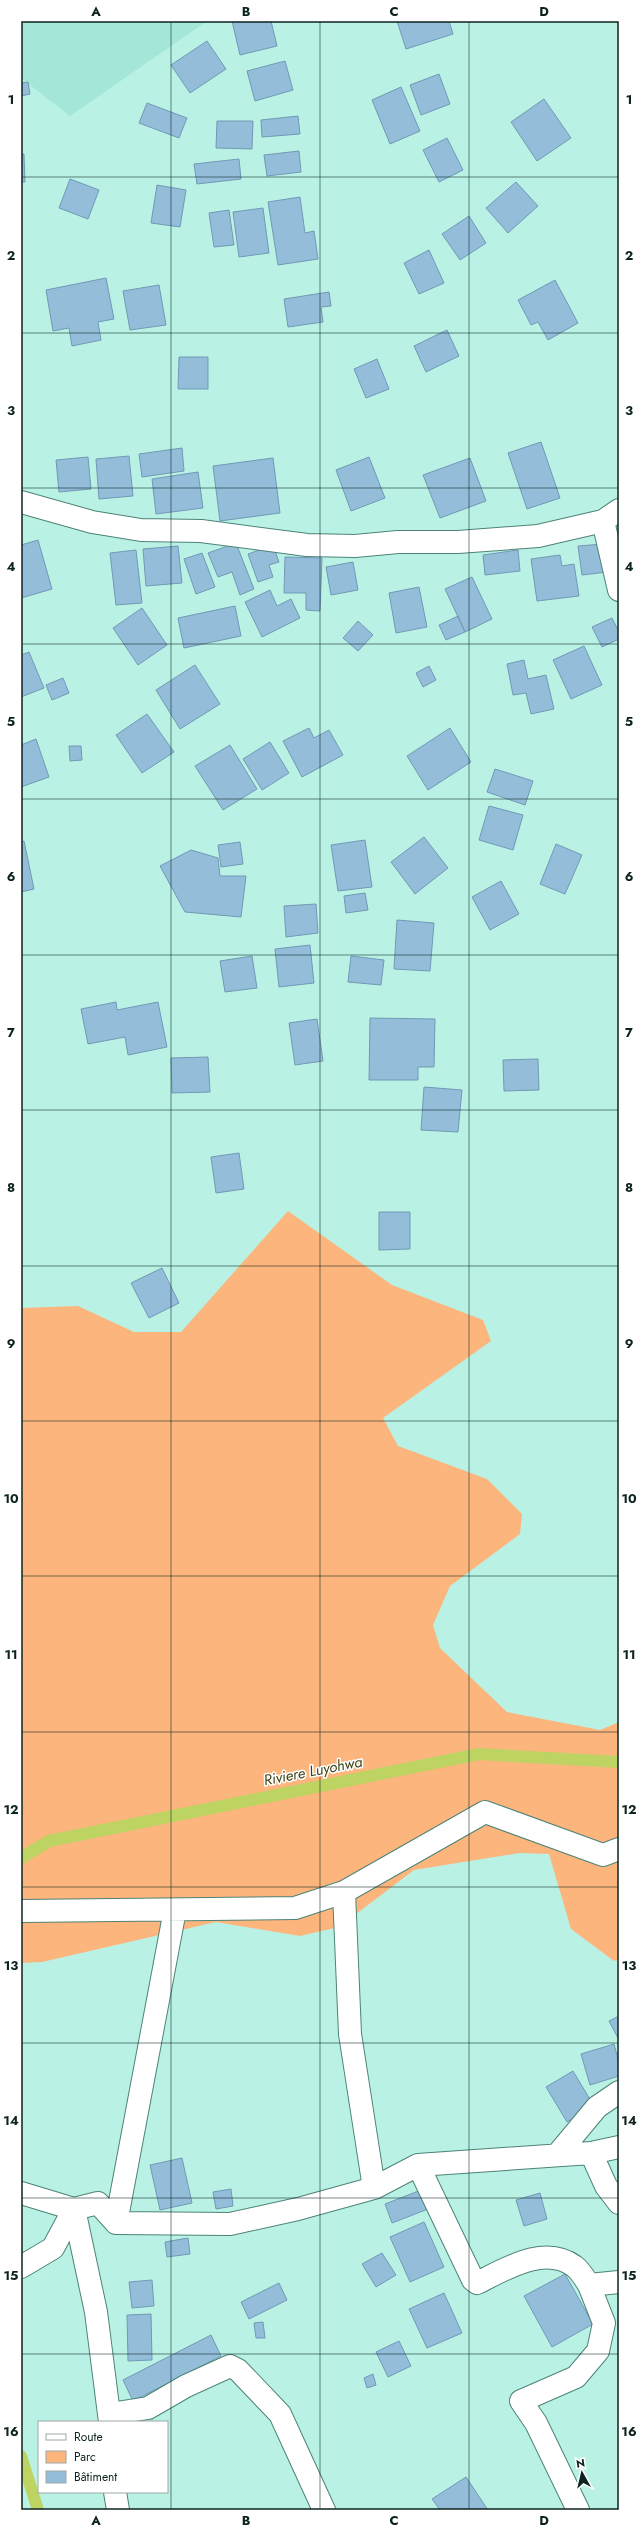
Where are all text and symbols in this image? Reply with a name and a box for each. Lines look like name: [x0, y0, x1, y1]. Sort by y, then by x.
text: A: [90, 2, 101, 21]
text: B: [242, 2, 251, 21]
text: C: [389, 2, 399, 21]
text: D: [539, 2, 549, 21]
text: 1: [8, 90, 14, 109]
text: 1: [626, 90, 632, 109]
text: 2: [7, 246, 15, 265]
text: 2: [625, 246, 633, 265]
text: 3: [7, 401, 15, 420]
text: 3: [625, 401, 633, 420]
text: 4: [6, 557, 16, 576]
text: 4: [624, 557, 634, 576]
text: 5: [7, 712, 15, 731]
text: 5: [625, 712, 633, 731]
text: 6: [7, 867, 16, 886]
text: 6: [625, 867, 634, 886]
text: 7: [7, 1023, 15, 1042]
text: 7: [625, 1023, 633, 1042]
text: 8: [7, 1178, 15, 1197]
text: 8: [625, 1178, 633, 1197]
text: 9: [7, 1334, 16, 1353]
text: 9: [625, 1334, 634, 1353]
text: 10: [3, 1489, 19, 1508]
text: 10: [621, 1489, 637, 1508]
text: 11: [4, 1645, 18, 1664]
text: 11: [622, 1645, 636, 1664]
water label: Riviere Luyohwa: [262, 1751, 365, 1791]
text: 12: [3, 1800, 19, 1819]
text: 12: [621, 1800, 637, 1819]
text: 13: [4, 1956, 18, 1975]
text: 13: [622, 1956, 636, 1975]
text: 14: [3, 2111, 19, 2130]
text: 14: [621, 2111, 637, 2130]
text: 15: [3, 2266, 19, 2285]
text: 15: [621, 2266, 637, 2285]
legend: [38, 2421, 168, 2493]
text: 16: [3, 2422, 19, 2441]
text: 16: [621, 2422, 637, 2441]
text: Route: [74, 2428, 103, 2446]
text: Parc: [74, 2448, 96, 2466]
north arrow: [562, 2453, 602, 2493]
text: N: [575, 2455, 586, 2472]
text: Bâtiment: [74, 2468, 117, 2486]
text: A: [90, 2511, 101, 2530]
text: B: [242, 2511, 251, 2530]
text: C: [389, 2511, 399, 2530]
text: D: [539, 2511, 549, 2530]

